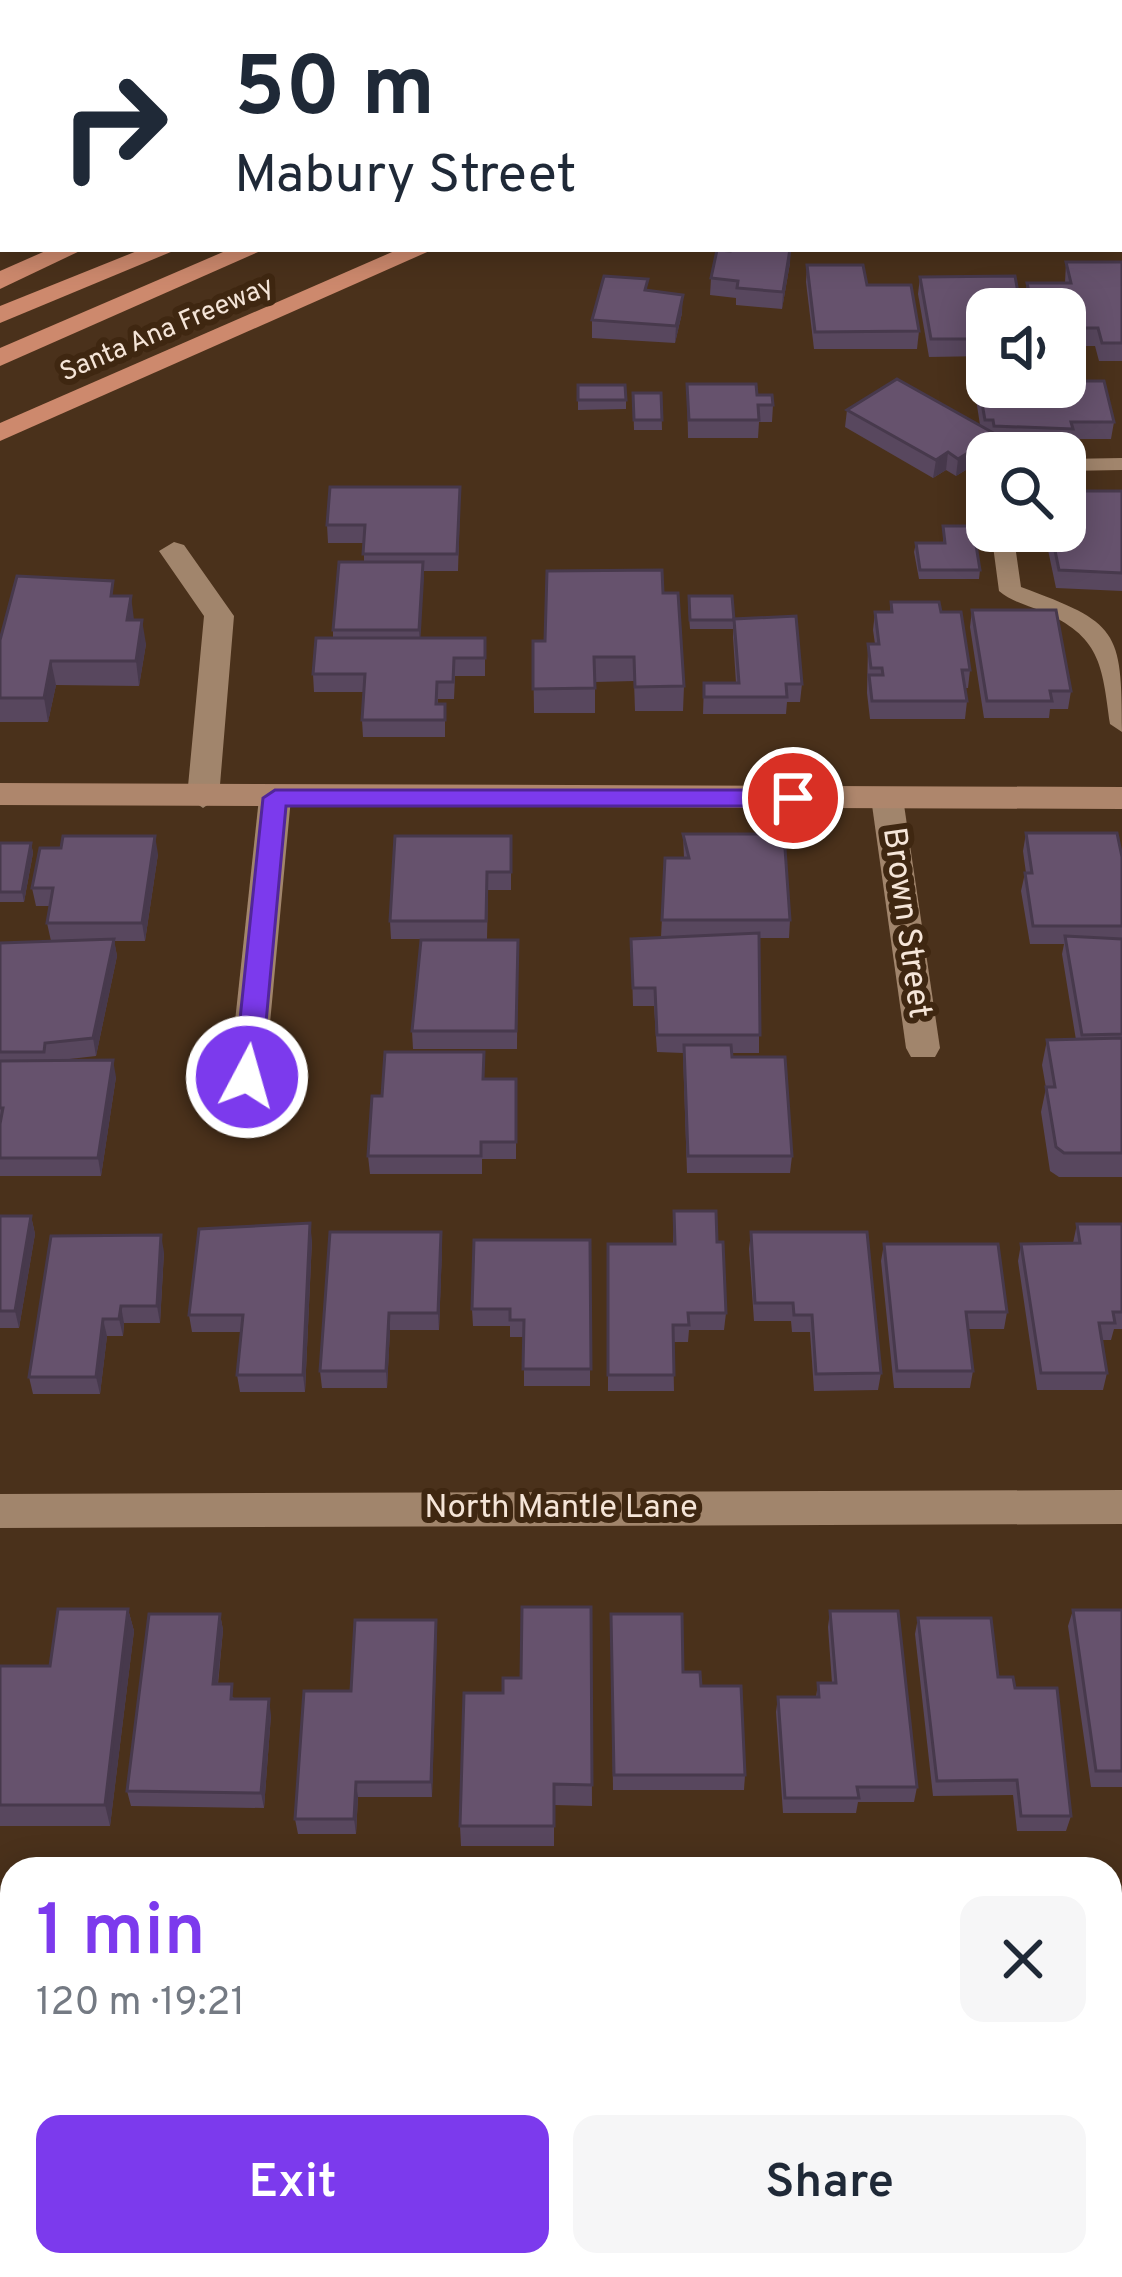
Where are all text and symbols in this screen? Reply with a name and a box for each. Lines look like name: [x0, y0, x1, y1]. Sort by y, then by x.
text: 50 m: [234, 39, 435, 145]
icon: right: [36, 48, 192, 204]
text: Mabury Street: [234, 143, 577, 212]
street label: Santa Ana Freeway: [55, 270, 279, 390]
map controls: [966, 288, 1086, 552]
button: sound: [966, 288, 1086, 408]
button: search: [966, 432, 1086, 552]
pin: [742, 747, 844, 849]
icon: arrive: [760, 765, 826, 831]
street label: Brown Street: [871, 825, 939, 1021]
position arrow: [184, 1014, 310, 1140]
street label: North Mantle Lane: [424, 1488, 698, 1530]
text: 1 min: [36, 1889, 206, 1981]
button: close: [960, 1896, 1086, 2022]
text: 120 m · 19:21: [36, 1980, 245, 2029]
button: Exit: [36, 2115, 549, 2253]
button: Share: [573, 2115, 1086, 2253]

